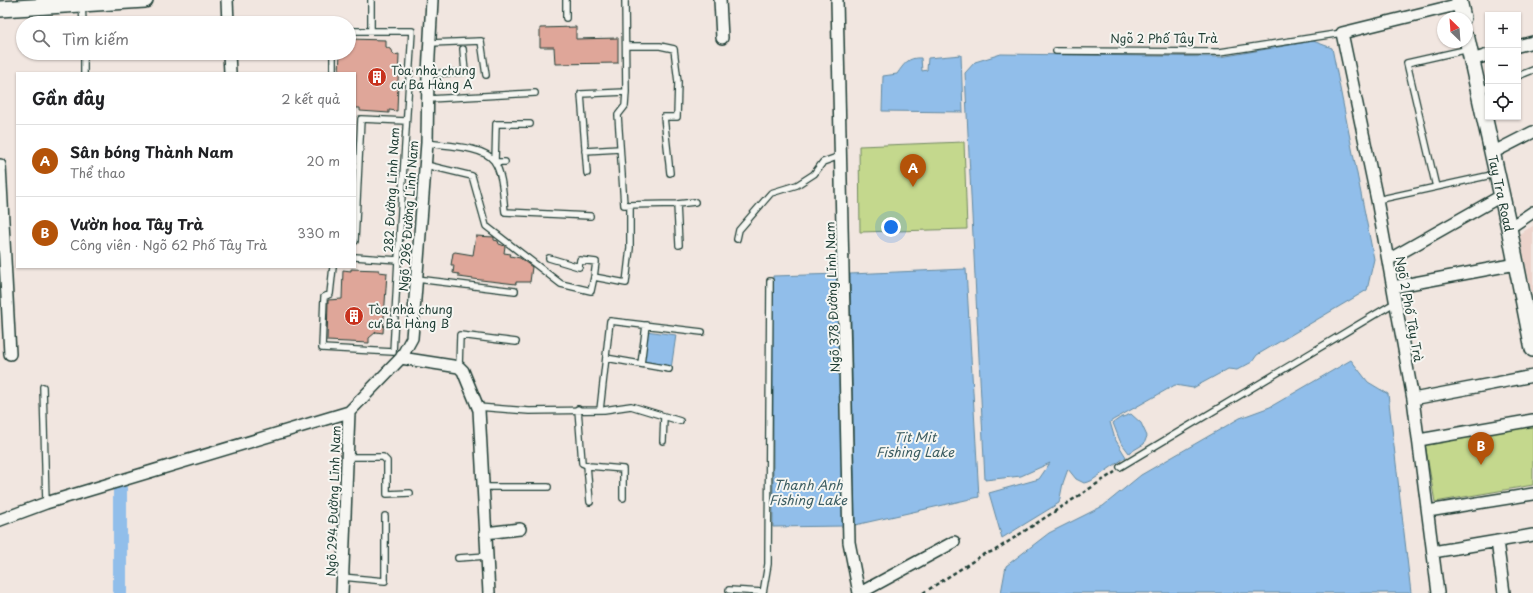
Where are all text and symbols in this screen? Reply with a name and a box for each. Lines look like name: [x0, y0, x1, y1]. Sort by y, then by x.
north arrow: [1437, 12, 1473, 48]
map controls: [1485, 12, 1521, 120]
button: +: [1485, 12, 1521, 48]
search box: [16, 16, 356, 60]
icon: search: [30, 27, 52, 49]
text: Tìm kiếm: [62, 27, 129, 50]
street label: Ngõ 2 Phố Tây Trà: [1110, 29, 1218, 47]
button: −: [1485, 48, 1521, 84]
place label: Tòa nhà chung cư Ba Hàng A: [391, 61, 476, 93]
building icon: Tòa nhà chung cư Ba Hàng A: [366, 66, 388, 88]
button: locate: [1485, 84, 1521, 120]
text: Gần đây: [32, 85, 105, 111]
text: 2 kết quả: [281, 89, 340, 108]
street label: 282 Đường Lĩnh Nam: [379, 127, 403, 253]
text: Sân bóng Thành Nam: [70, 140, 234, 163]
street label: Ngõ 296 Đường Lĩnh Nam: [394, 140, 422, 292]
text: A: [40, 151, 50, 170]
text: 20 m: [306, 151, 340, 170]
street label: Tay Tra Road: [1484, 153, 1519, 233]
pin: A: [900, 154, 926, 187]
text: Thể thao: [70, 163, 125, 182]
text: Vườn hoa Tây Trà: [70, 212, 204, 235]
your location: [881, 217, 901, 237]
street label: Ngõ 378 Đường Lĩnh Nam: [820, 221, 844, 373]
text: B: [41, 223, 49, 242]
text: 330 m: [297, 223, 340, 242]
text: Công viên · Ngõ 62 Phố Tây Trà: [70, 235, 267, 254]
street label: Ngõ 2 Phố Tây Trà: [1392, 255, 1428, 364]
place label: Tòa nhà chung cư Ba Hàng B: [368, 300, 453, 332]
building icon: Tòa nhà chung cư Ba Hàng B: [343, 305, 365, 327]
street label: Ngõ 294 Đường Lĩnh Nam: [321, 425, 345, 577]
water label: Tit Mit Fishing Lake: [876, 427, 955, 461]
pin: B: [1468, 432, 1494, 465]
water label: Thanh Anh Fishing Lake: [769, 475, 848, 509]

